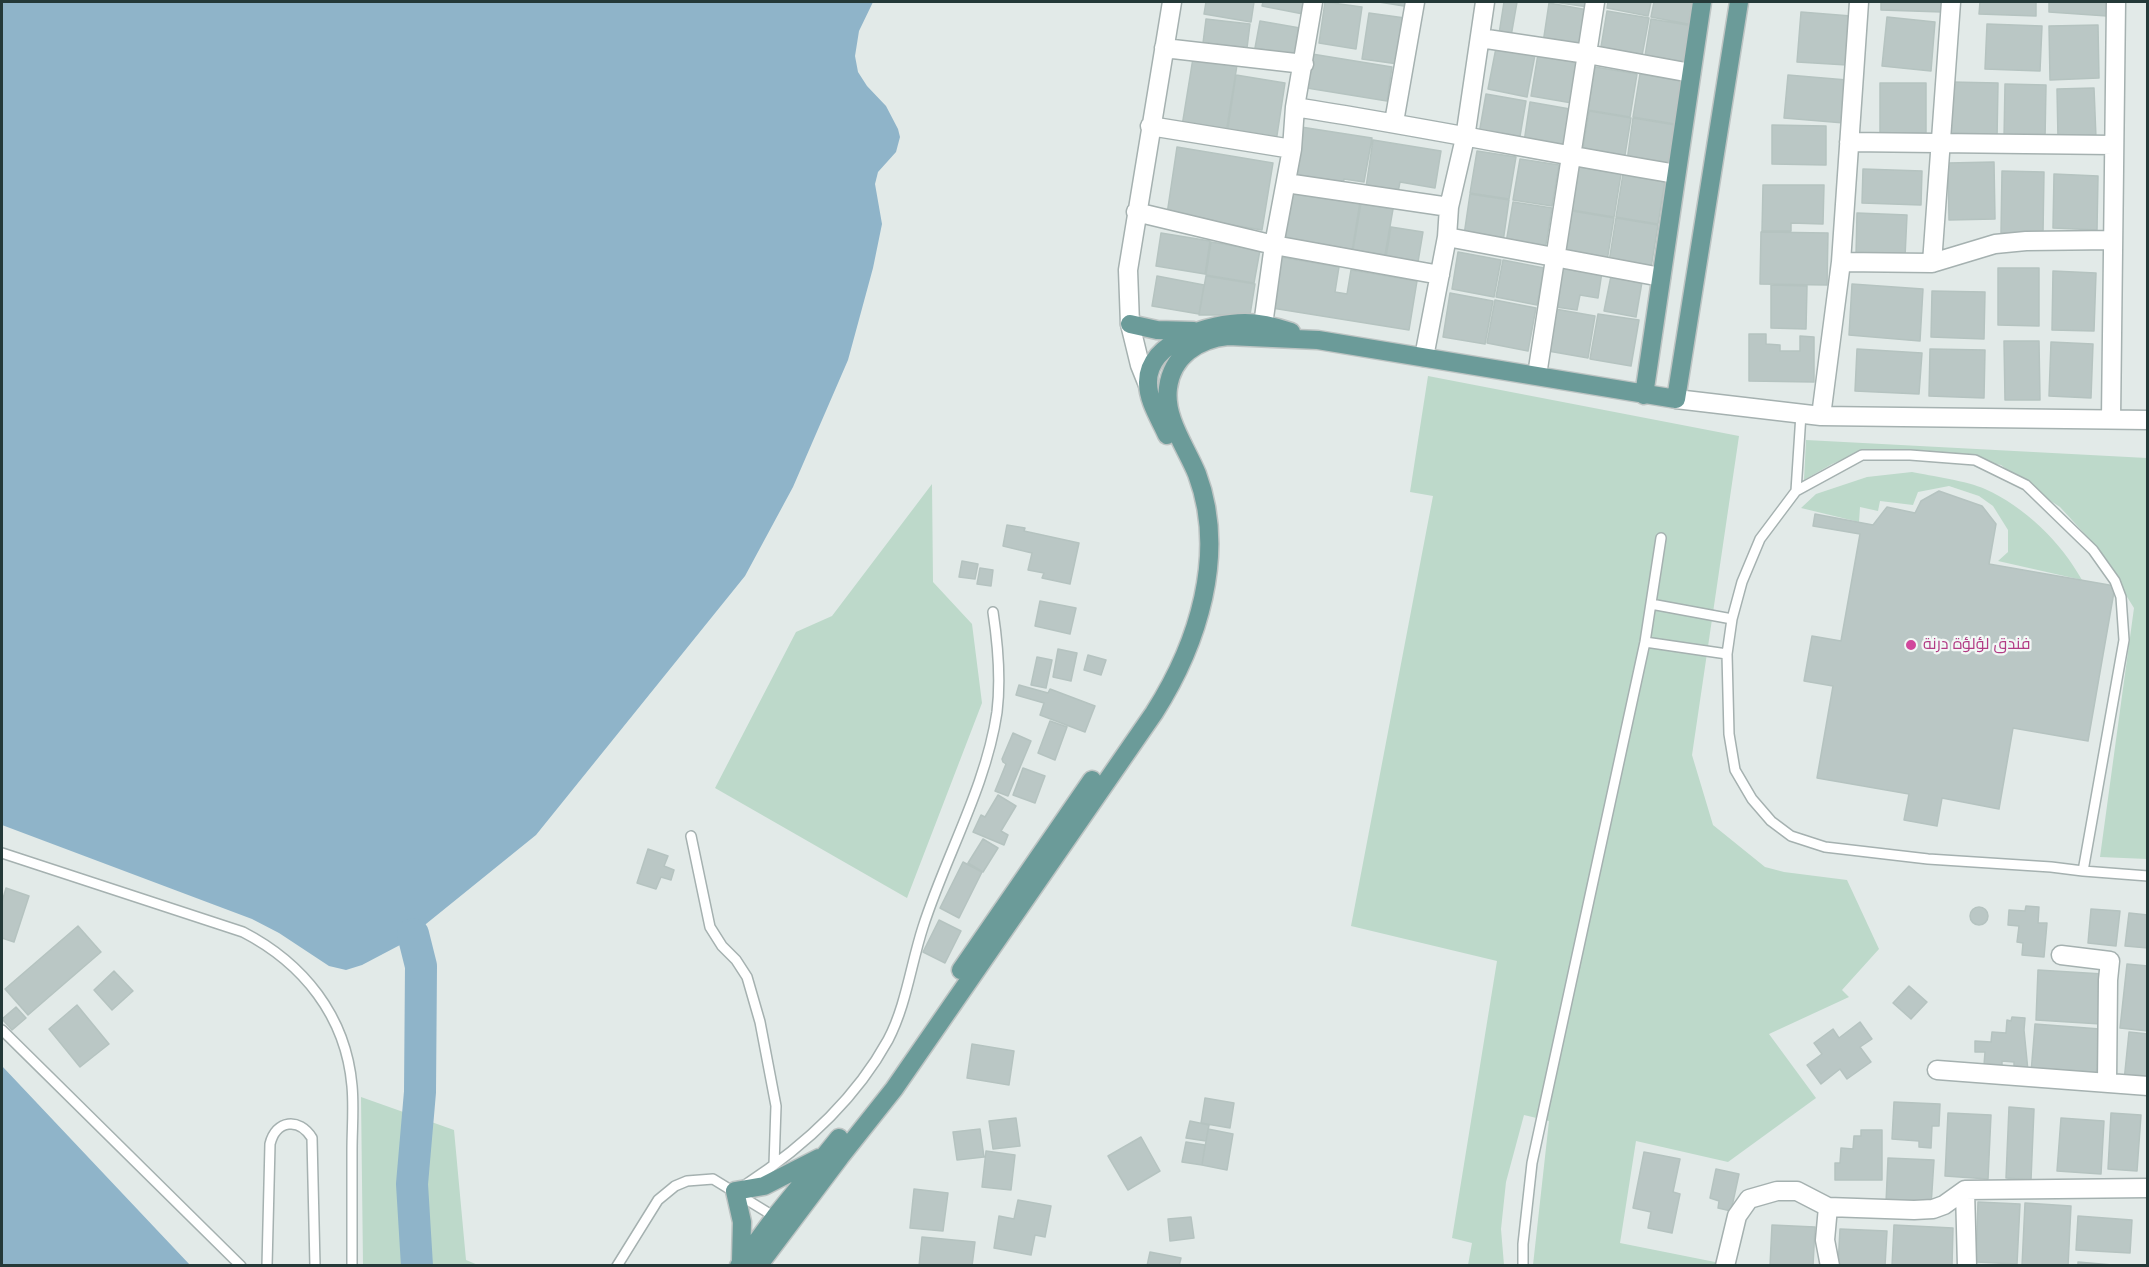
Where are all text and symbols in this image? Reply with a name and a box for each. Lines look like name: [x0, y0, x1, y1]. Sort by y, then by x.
place label: فندق لؤلؤة درنة: [1923, 635, 2030, 655]
marker: فندق لؤلؤة درنة: [1904, 638, 1918, 652]

